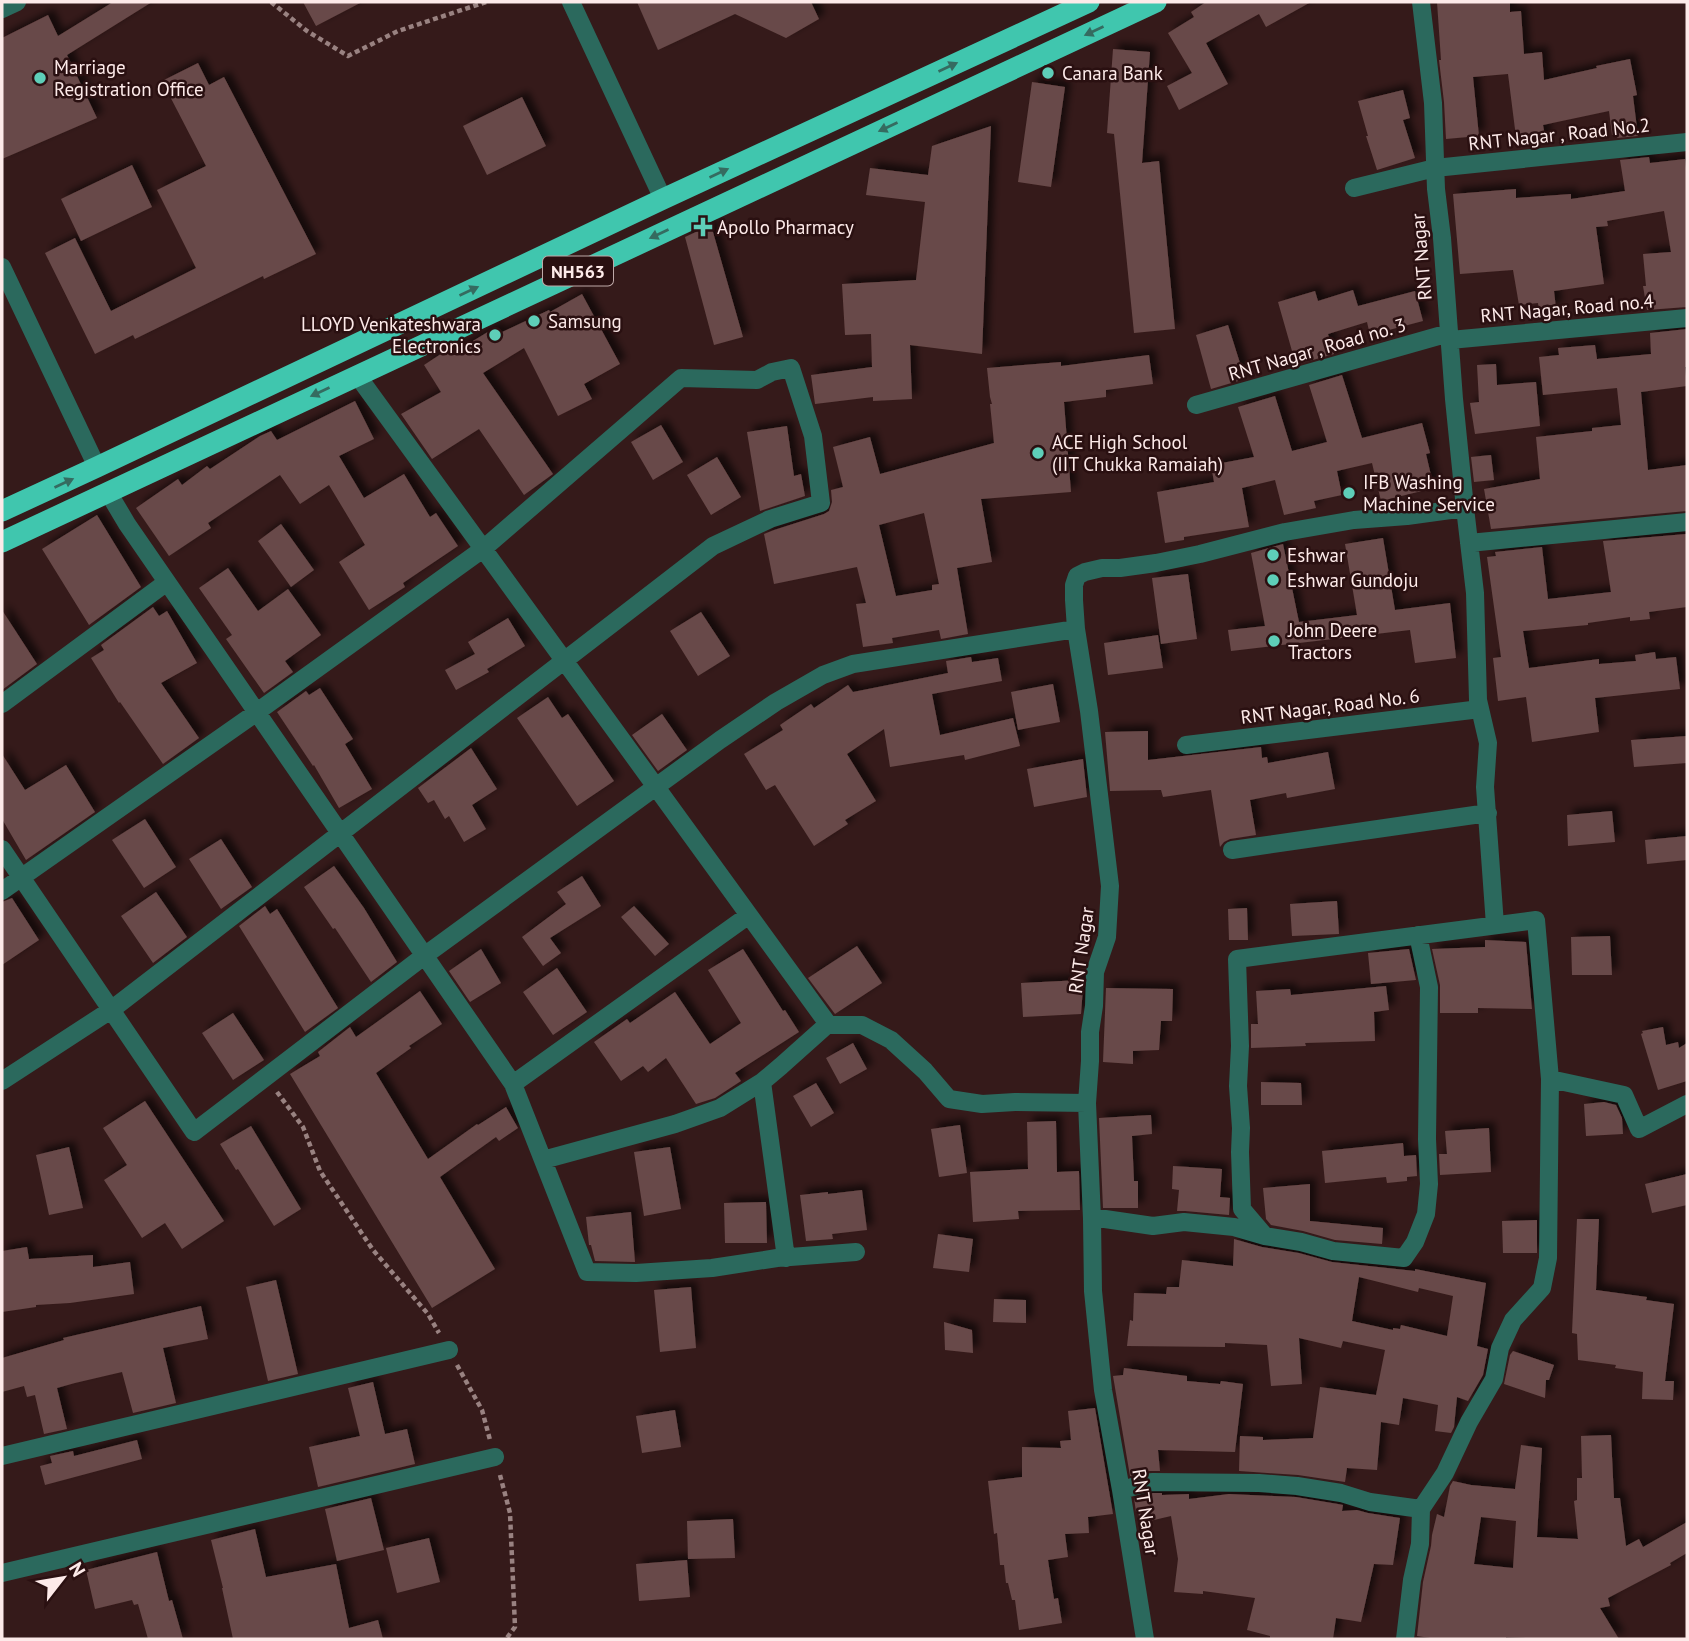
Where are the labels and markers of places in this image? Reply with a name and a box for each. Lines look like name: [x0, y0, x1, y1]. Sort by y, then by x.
place label: Marriage Registration Office: [54, 55, 204, 101]
place label: Canara Bank: [1062, 61, 1163, 85]
marker: Canara Bank: [1040, 65, 1056, 81]
marker: Marriage Registration Office: [32, 70, 48, 86]
place label: Apollo Pharmacy: [717, 215, 854, 239]
marker: Apollo Pharmacy: [695, 219, 711, 235]
place label: Samsung: [548, 309, 622, 333]
place label: LLOYD Venkateshwara Electronics: [301, 312, 481, 358]
marker: Samsung: [526, 313, 542, 329]
marker: LLOYD Venkateshwara Electronics: [487, 327, 503, 343]
place label: ACE High School (IIT Chukka Ramaiah): [1052, 430, 1223, 476]
marker: ACE High School (IIT Chukka Ramaiah): [1030, 445, 1046, 461]
place label: IFB Washing Machine Service: [1363, 470, 1495, 516]
marker: IFB Washing Machine Service: [1341, 485, 1357, 501]
place label: Eshwar: [1287, 543, 1346, 567]
marker: Eshwar: [1265, 547, 1281, 563]
place label: Eshwar Gundoju: [1287, 568, 1418, 592]
marker: Eshwar Gundoju: [1265, 572, 1281, 588]
place label: John Deere Tractors: [1287, 618, 1377, 664]
marker: John Deere Tractors: [1266, 633, 1282, 649]

